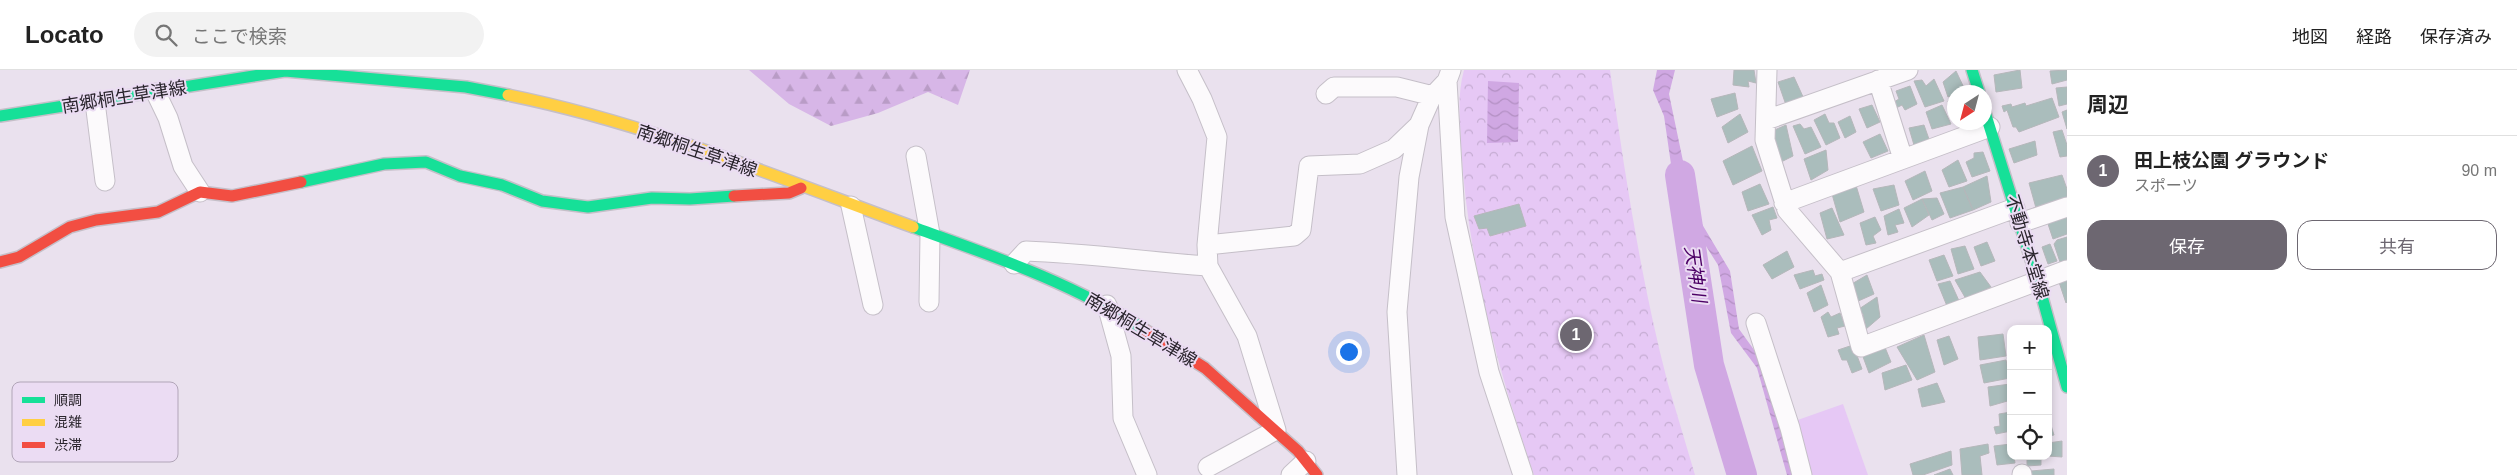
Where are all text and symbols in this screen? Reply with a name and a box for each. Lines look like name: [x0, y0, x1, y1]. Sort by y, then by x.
search box: [134, 12, 484, 57]
text: Locato: [25, 21, 104, 48]
icon: search: [152, 21, 180, 49]
text: ここで検索: [192, 26, 287, 47]
text: 地図: [2292, 27, 2328, 47]
text: 経路: [2356, 27, 2392, 47]
text: 保存済み: [2420, 27, 2492, 47]
street label: 南郷桐生草津線: [60, 77, 188, 117]
north arrow: [1947, 85, 1992, 130]
text: 周辺: [2087, 93, 2129, 116]
street label: 南郷桐生草津線: [634, 121, 760, 181]
text: 田上枝公園 グラウンド: [2134, 150, 2329, 171]
text: 1: [2099, 162, 2107, 179]
text: 90 m: [2461, 162, 2497, 179]
text: スポーツ: [2134, 177, 2198, 194]
street label: 不動寺本堂線: [2002, 192, 2052, 302]
button: 保存: [2087, 220, 2287, 270]
button: 共有: [2297, 220, 2497, 270]
water label: 天神川: [1681, 244, 1710, 306]
street label: 南郷桐生草津線: [1082, 289, 1200, 371]
pin: 1: [1560, 316, 1592, 354]
map controls: [2007, 325, 2052, 460]
button: +: [2007, 325, 2052, 370]
your location: [1336, 339, 1362, 365]
button: −: [2007, 370, 2052, 415]
legend: [12, 382, 178, 462]
text: 順調: [54, 392, 82, 408]
text: 混雑: [54, 414, 82, 430]
button: locate: [2007, 415, 2052, 460]
text: 渋滞: [54, 437, 82, 453]

